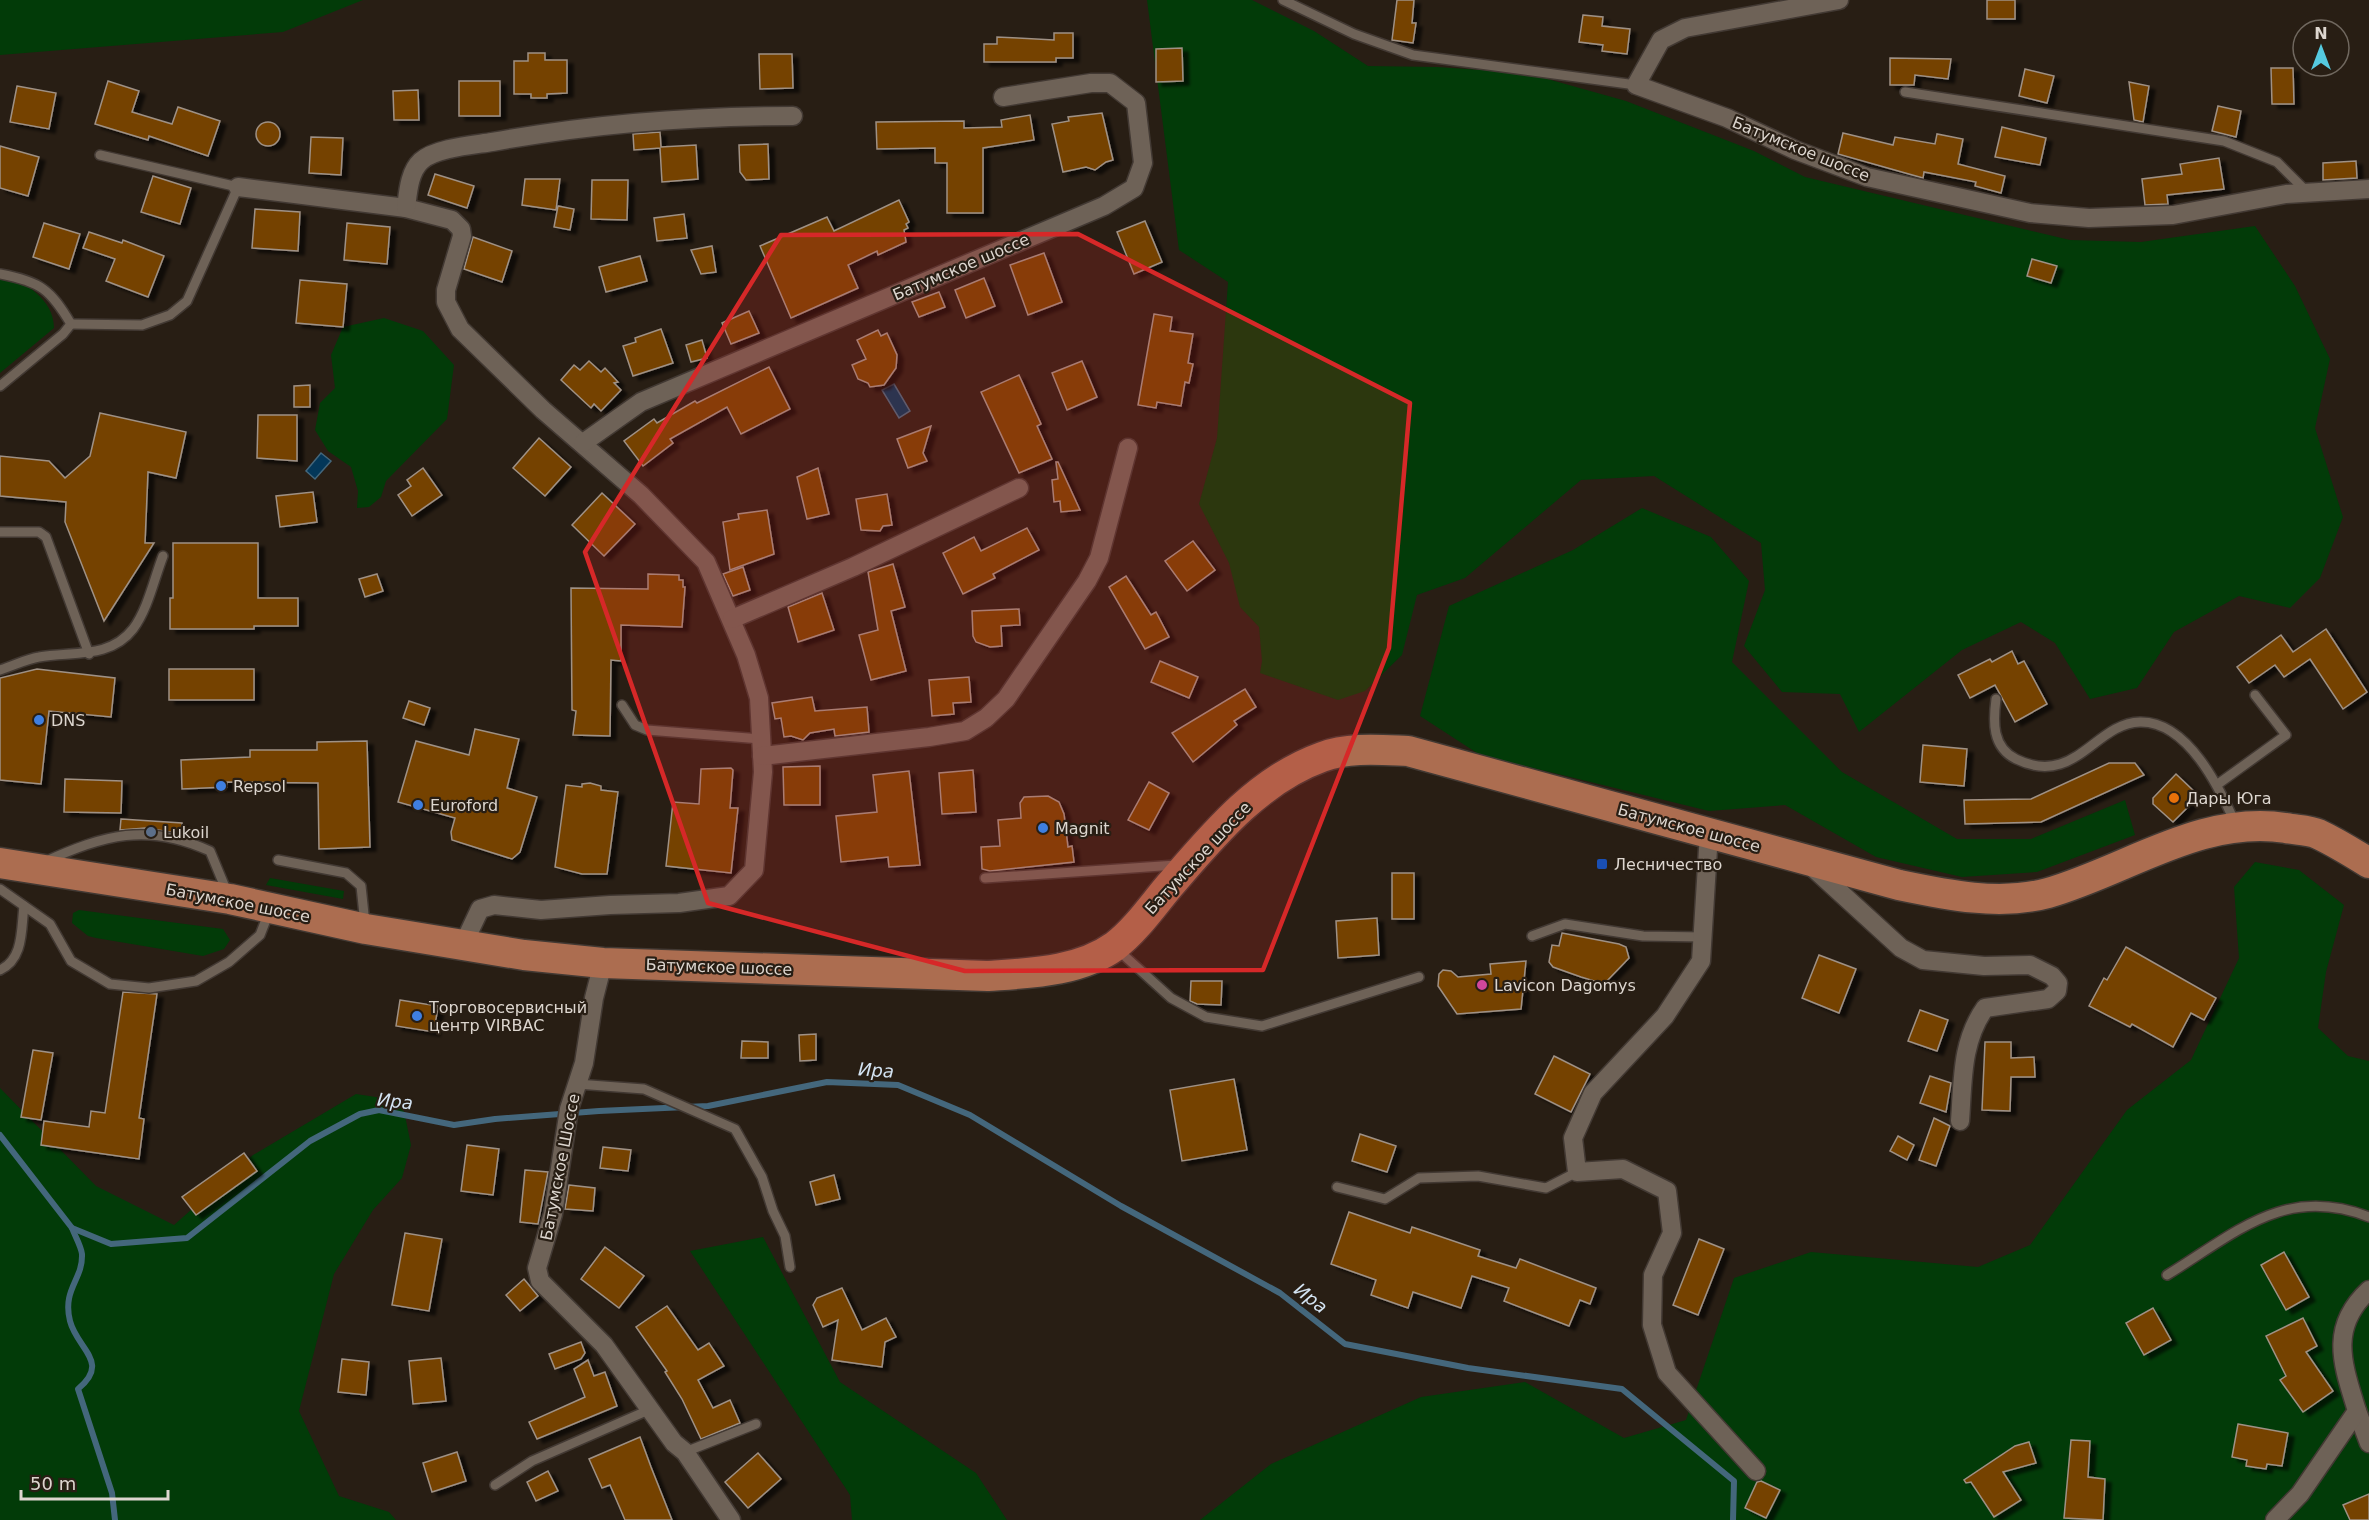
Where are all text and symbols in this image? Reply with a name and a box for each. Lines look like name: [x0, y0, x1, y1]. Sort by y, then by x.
north arrow: [2291, 18, 2351, 78]
text: N: [2314, 24, 2328, 43]
street label: Батумское шоссе: [1729, 113, 1873, 185]
street label: Батумское шоссе: [890, 230, 1032, 304]
place label: DNS: [51, 711, 85, 730]
marker: DNS: [32, 713, 46, 727]
place label: Repsol: [233, 777, 286, 796]
marker: Repsol: [214, 779, 228, 793]
place label: Дары Юга: [2186, 789, 2272, 808]
marker: Дары Юга: [2167, 791, 2181, 805]
place label: Euroford: [430, 796, 498, 815]
marker: Euroford: [411, 798, 425, 812]
street label: Батумское шоссе: [1141, 798, 1255, 918]
street label: Батумское шоссе: [1616, 800, 1762, 856]
place label: Magnit: [1055, 819, 1110, 838]
marker: Magnit: [1036, 821, 1050, 835]
place label: Lukoil: [163, 823, 209, 842]
marker: Lukoil: [144, 825, 158, 839]
place label: Лесничество: [1614, 855, 1722, 874]
marker: Лесничество: [1595, 857, 1609, 871]
street label: Батумское шоссе: [164, 880, 312, 926]
street label: Батумское шоссе: [645, 955, 793, 979]
place label: Lavicon Dagomys: [1494, 976, 1636, 995]
marker: Lavicon Dagomys: [1475, 978, 1489, 992]
place label: Торговосервисный центр VIRBAC: [428, 998, 587, 1035]
marker: Торговосервисный центр VIRBAC: [410, 1009, 424, 1023]
water label: Ира: [857, 1058, 895, 1082]
water label: Ира: [376, 1089, 414, 1113]
street label: Батумское Шоссе: [536, 1092, 584, 1242]
water label: Ира: [1290, 1279, 1332, 1317]
scale bar: [21, 1463, 168, 1501]
text: 50 m: [30, 1473, 76, 1494]

